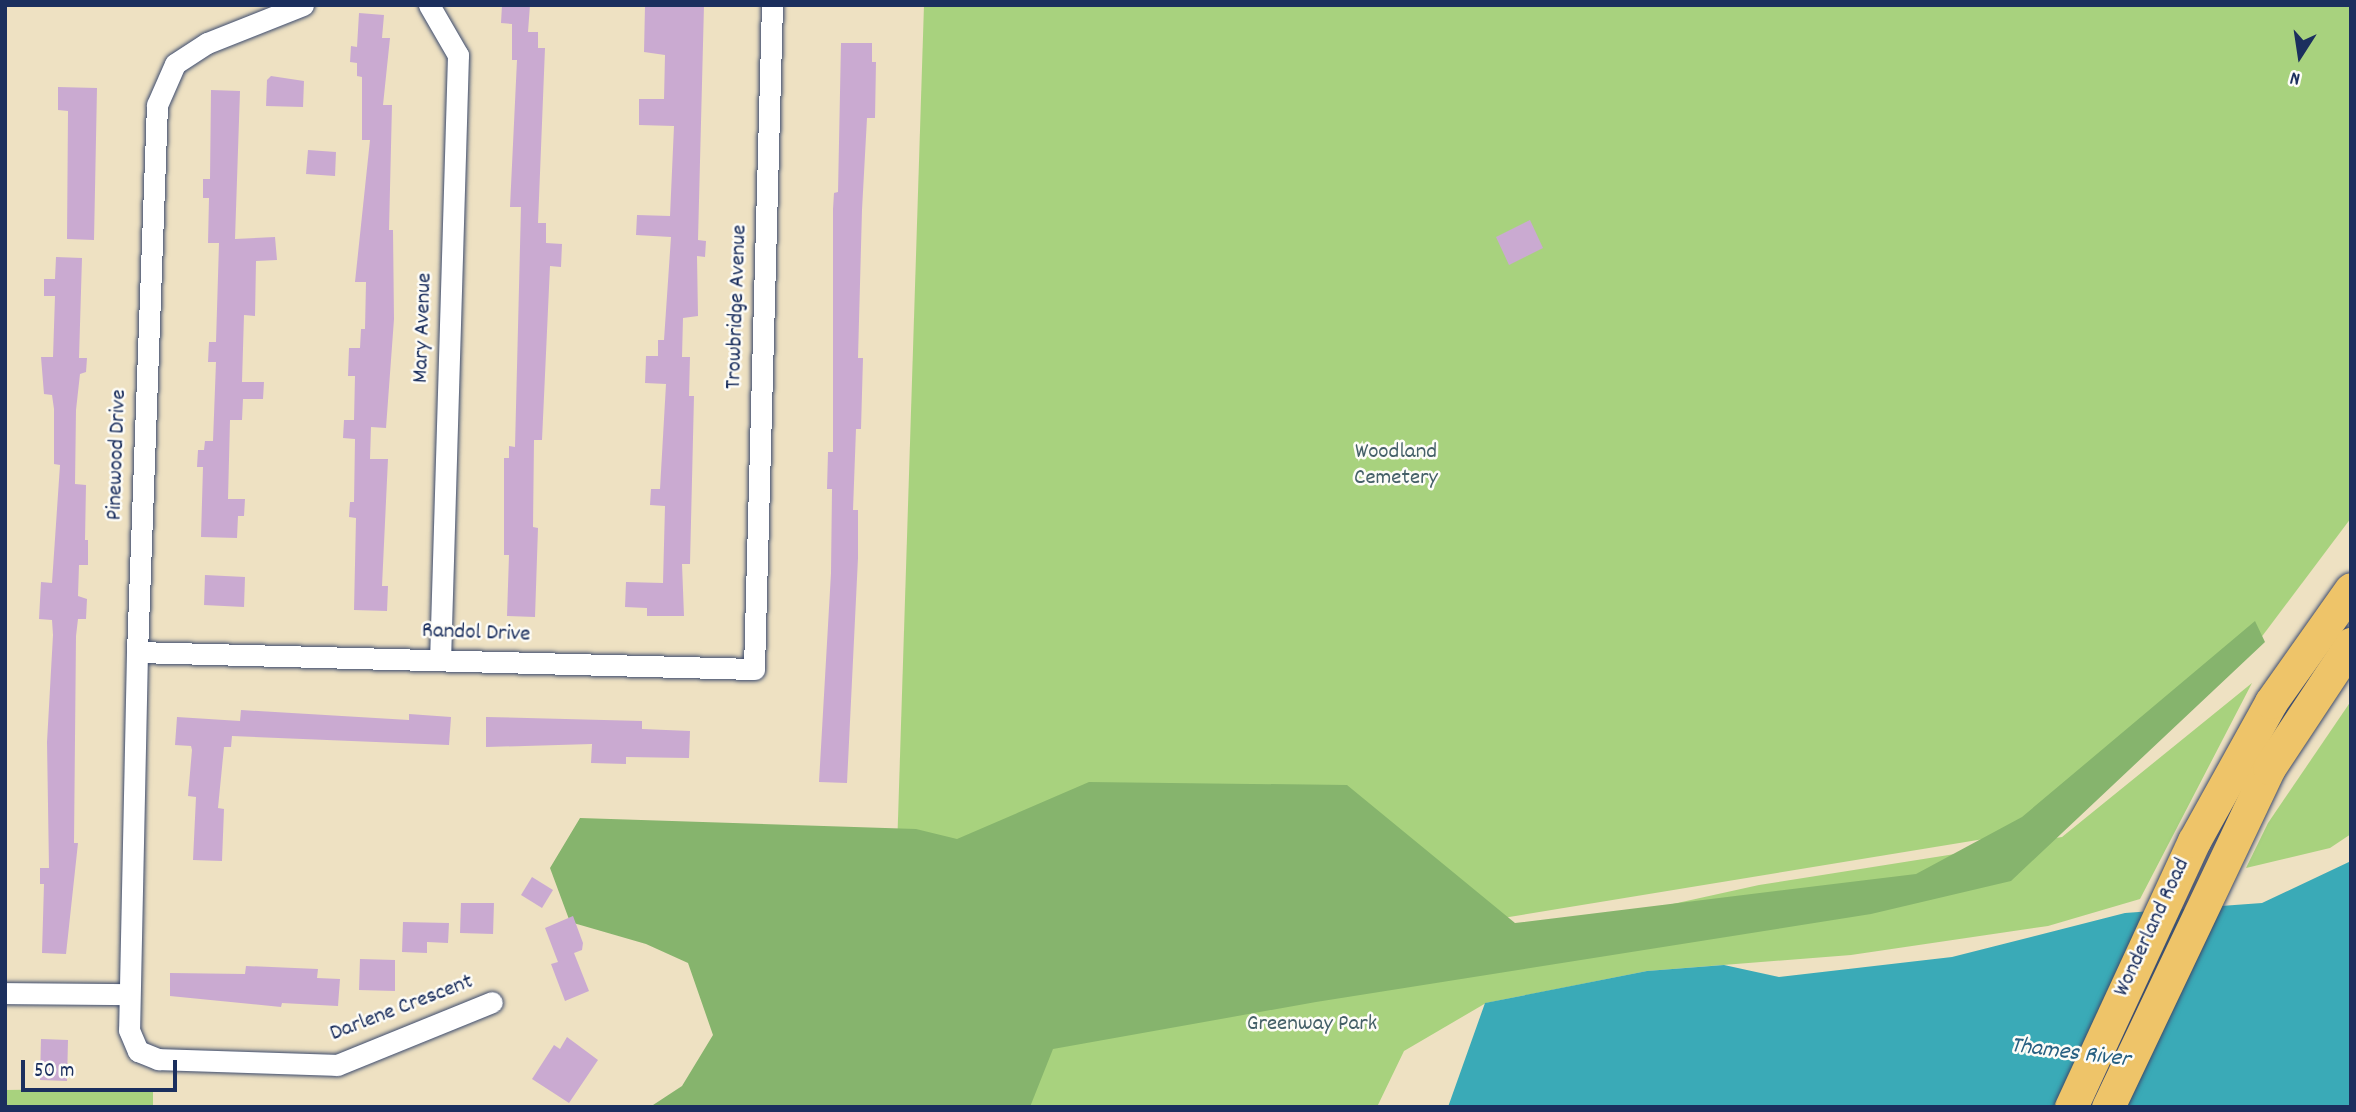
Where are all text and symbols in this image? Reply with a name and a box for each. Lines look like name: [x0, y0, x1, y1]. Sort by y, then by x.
north arrow: [2265, 21, 2335, 91]
text: N: [2288, 63, 2303, 91]
street label: Trowbridge Avenue: [721, 224, 755, 390]
street label: Mary Avenue: [408, 272, 440, 384]
street label: Pinewood Drive: [102, 389, 134, 521]
park label: Woodland Cemetery: [1354, 439, 1438, 493]
street label: Randol Drive: [421, 618, 531, 650]
street label: Wonderland Road: [2109, 854, 2197, 1002]
street label: Darlene Crescent: [327, 969, 477, 1049]
park label: Greenway Park: [1247, 1011, 1377, 1039]
water label: Thames River: [2009, 1032, 2131, 1076]
scale bar: [24, 1046, 180, 1090]
text: 50 m: [34, 1057, 74, 1087]

